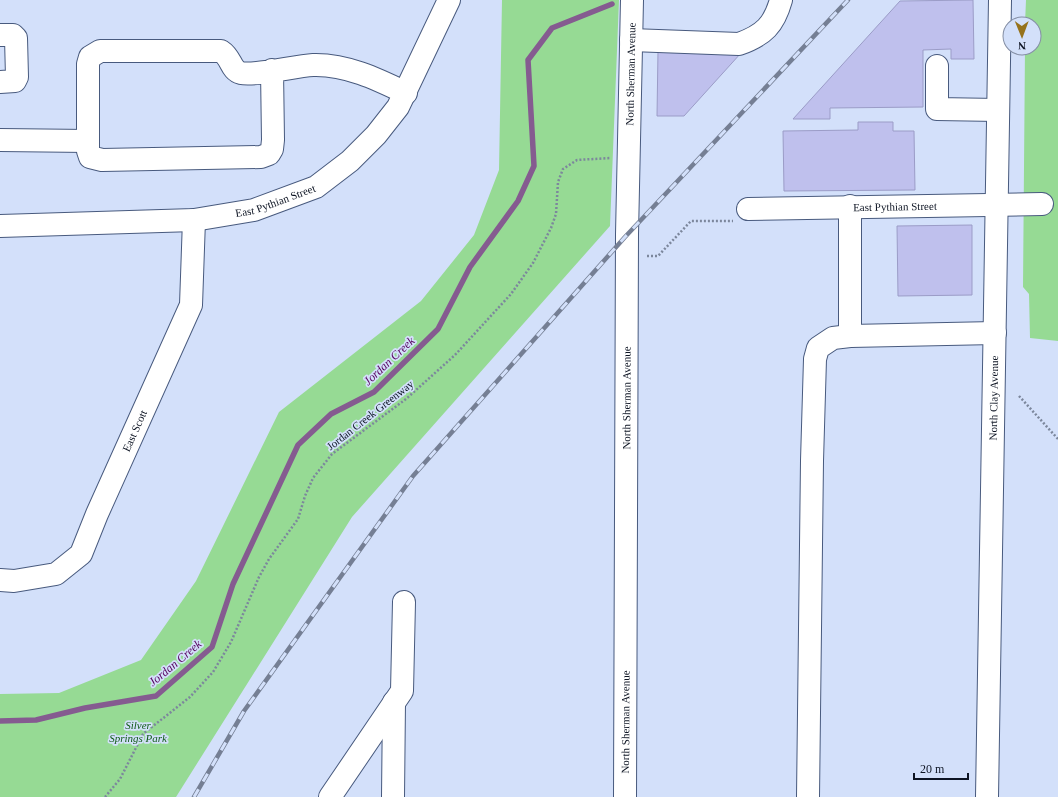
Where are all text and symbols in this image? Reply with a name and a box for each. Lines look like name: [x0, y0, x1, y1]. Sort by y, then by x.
north arrow: [1002, 16, 1042, 56]
street label: North Sherman Avenue: [623, 22, 638, 126]
text: N: [1018, 40, 1026, 52]
street label: East Pythian Street: [234, 182, 317, 219]
street label: East Pythian Street: [853, 200, 937, 213]
water label: Jordan Creek: [361, 333, 418, 388]
street label: North Sherman Avenue: [620, 346, 633, 450]
street label: North Clay Avenue: [987, 355, 1000, 441]
street label: Jordan Creek Greenway: [324, 377, 416, 452]
street label: East Scott: [120, 408, 149, 453]
water label: Jordan Creek: [146, 636, 205, 689]
street label: North Sherman Avenue: [619, 670, 631, 774]
park label: Silver Springs Park: [109, 719, 168, 744]
scale bar: [914, 755, 968, 781]
text: 20 m: [920, 762, 945, 776]

